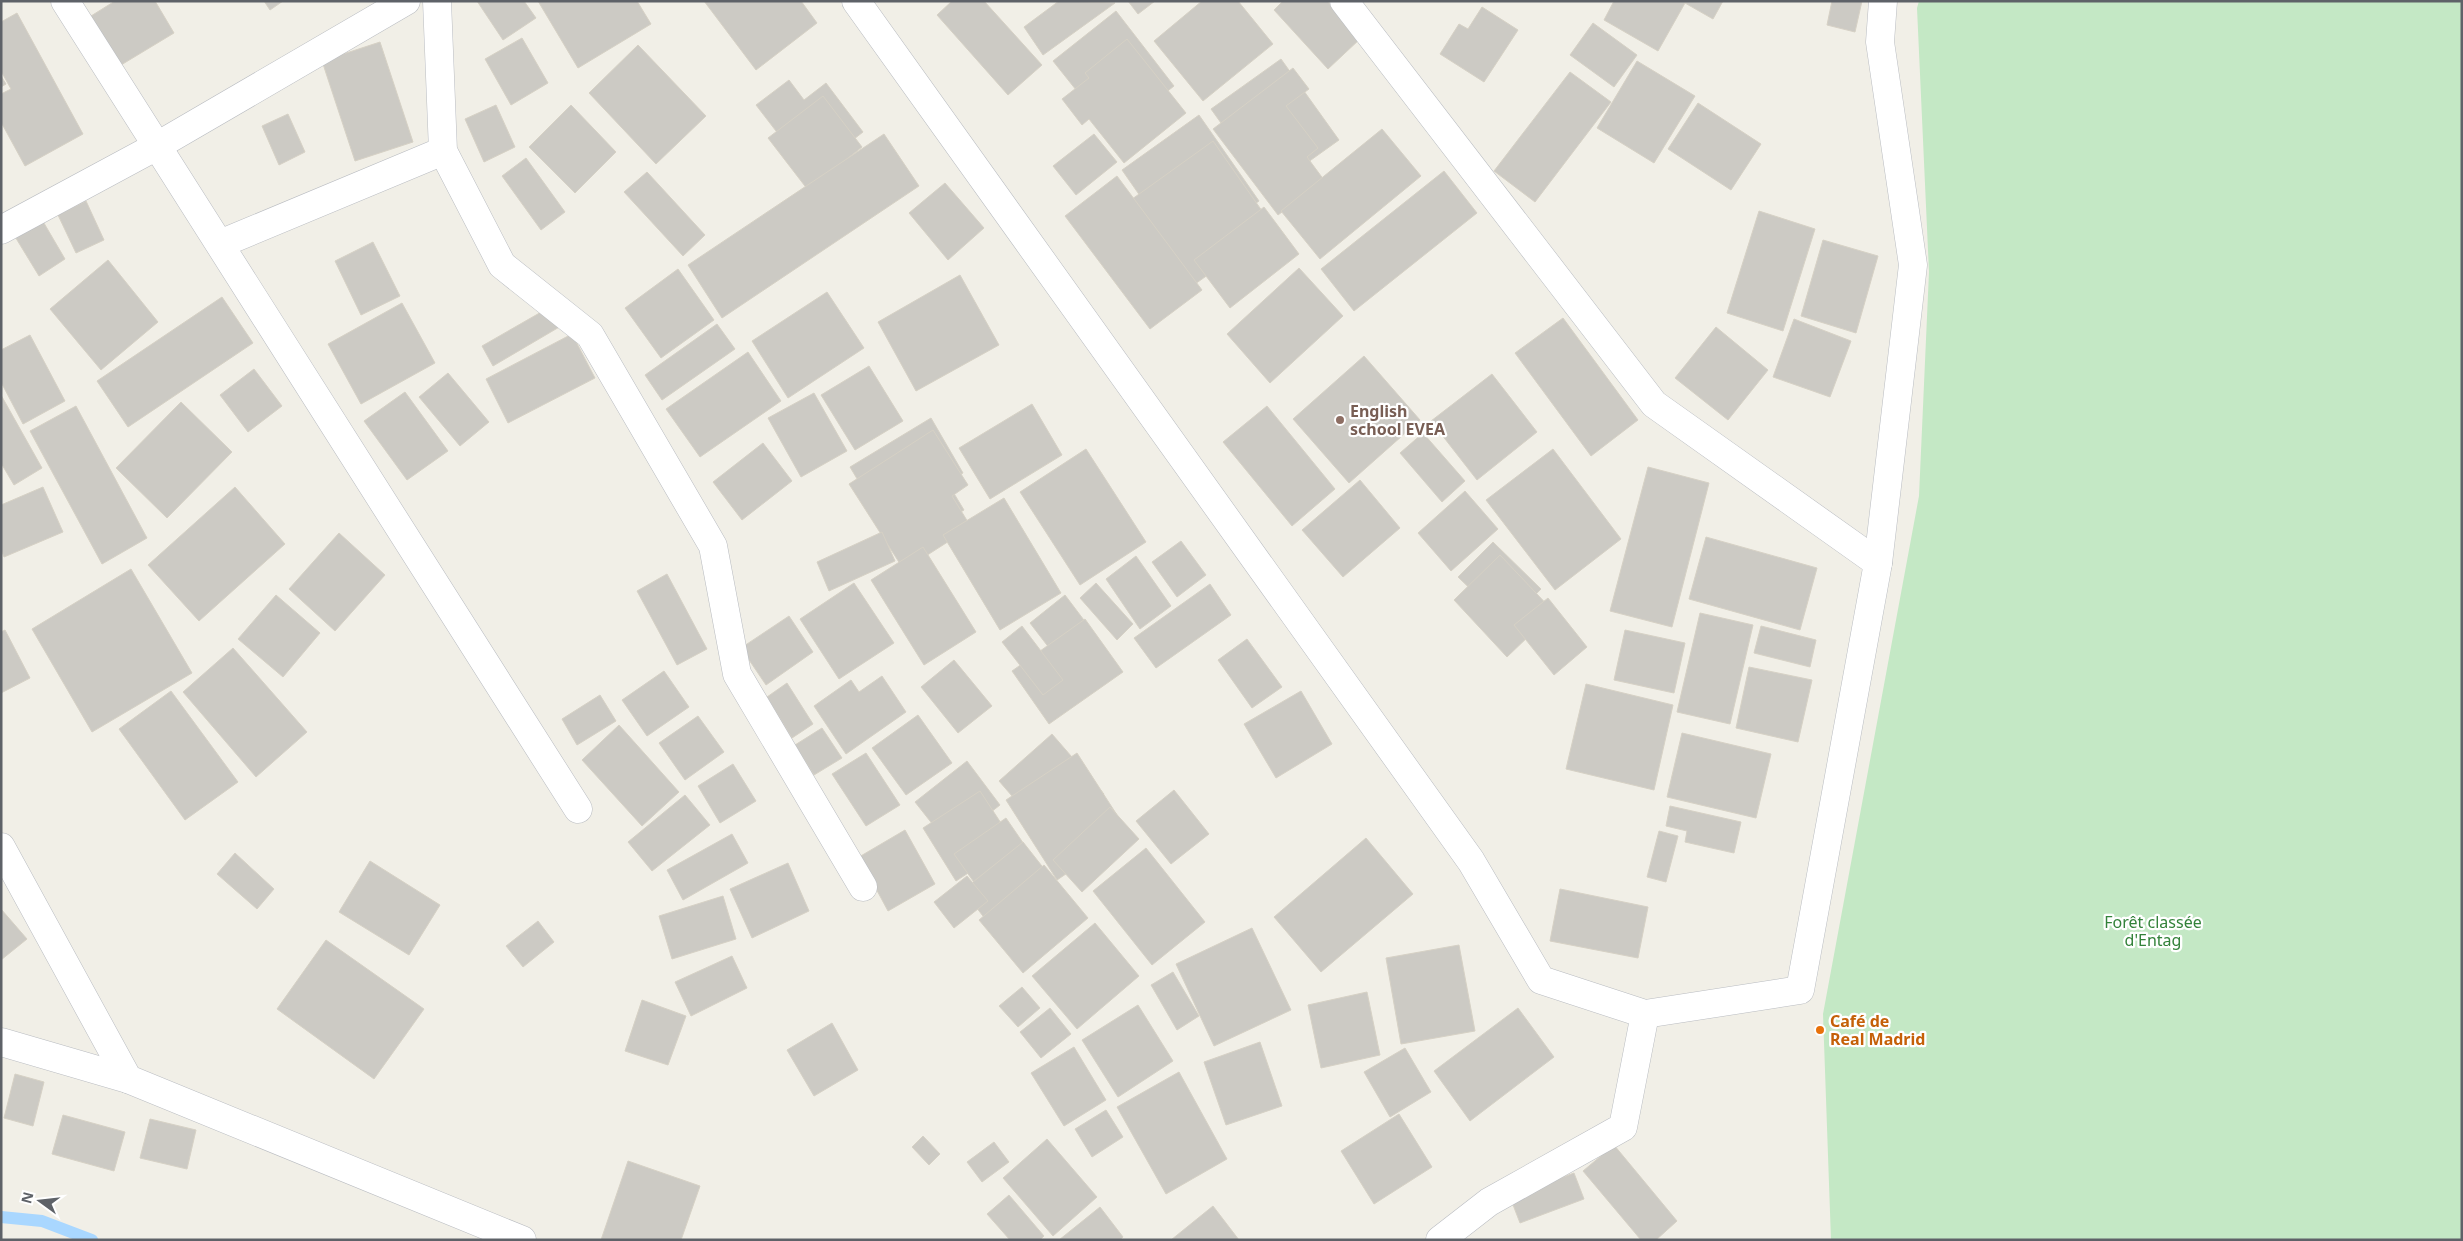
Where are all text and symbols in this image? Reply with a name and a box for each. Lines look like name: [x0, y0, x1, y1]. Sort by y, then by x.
place label: English school EVEA: [1350, 400, 1446, 440]
marker: English school EVEA: [1334, 414, 1346, 426]
park label: Forêt classée d'Entag: [2104, 911, 2202, 951]
place label: Café de Real Madrid: [1830, 1010, 1925, 1050]
marker: Café de Real Madrid: [1814, 1024, 1826, 1036]
north arrow: [15, 1176, 65, 1226]
text: N: [16, 1190, 38, 1205]

